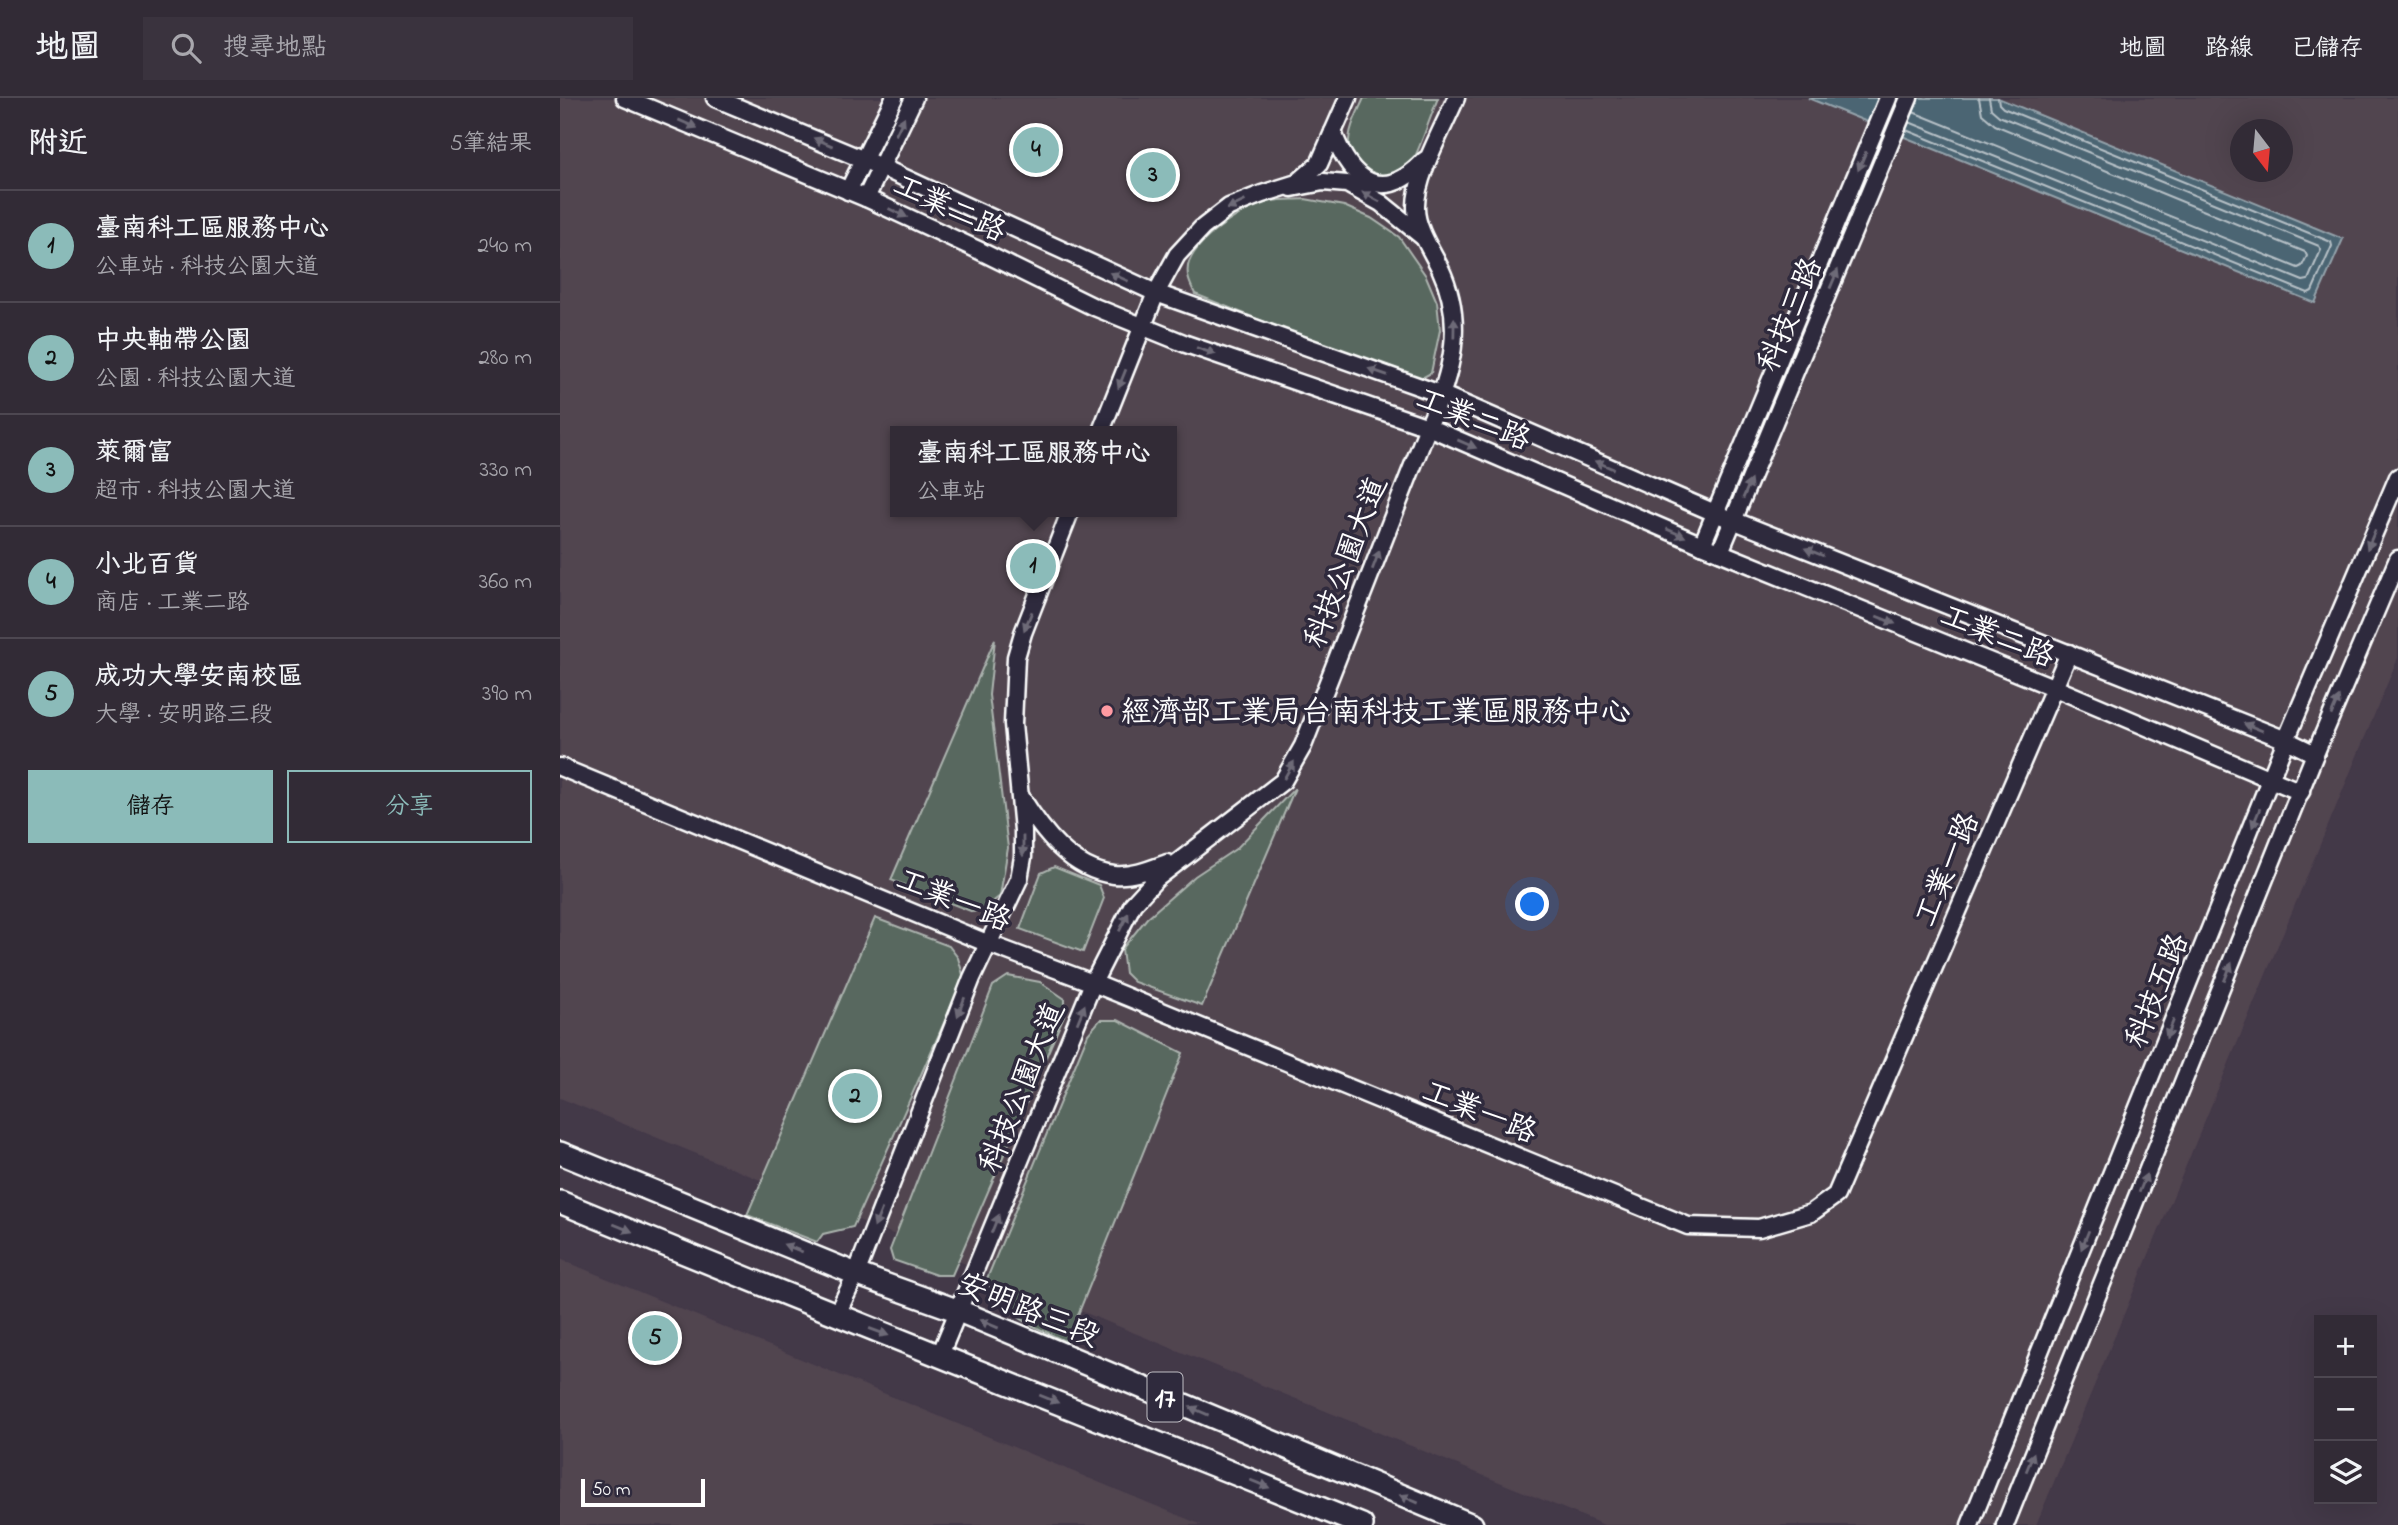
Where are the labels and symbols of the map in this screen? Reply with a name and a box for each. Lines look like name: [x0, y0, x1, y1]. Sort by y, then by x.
one-way arrow: [895, 116, 906, 136]
one-way arrow: [678, 119, 699, 130]
north arrow: [2230, 119, 2293, 182]
pin: 4: [1013, 124, 1059, 176]
one-way arrow: [812, 137, 833, 148]
pin: 3: [1130, 149, 1176, 201]
one-way arrow: [1856, 151, 1867, 172]
street label: 工業二路: [885, 164, 1012, 255]
one-way arrow: [1361, 192, 1381, 203]
one-way arrow: [1226, 200, 1246, 211]
one-way arrow: [888, 207, 908, 219]
street label: 科技三路: [1748, 251, 1835, 379]
one-way arrow: [1828, 269, 1840, 289]
one-way arrow: [1109, 271, 1129, 283]
one-way arrow: [1449, 317, 1460, 339]
one-way arrow: [1196, 346, 1217, 357]
one-way arrow: [1368, 366, 1389, 377]
one-way arrow: [1116, 368, 1127, 389]
street label: 工業二路: [1409, 378, 1537, 464]
one-way arrow: [1456, 438, 1477, 449]
one-way arrow: [1593, 459, 1614, 470]
street label: 科技公園大道: [1295, 471, 1401, 655]
one-way arrow: [1741, 478, 1752, 499]
one-way arrow: [1665, 528, 1686, 539]
one-way arrow: [2365, 530, 2377, 550]
pin: 1: [1010, 540, 1056, 592]
one-way arrow: [1803, 546, 1824, 557]
one-way arrow: [1370, 550, 1381, 571]
street label: 工業二路: [1933, 595, 2061, 681]
one-way arrow: [1022, 611, 1033, 632]
one-way arrow: [1876, 614, 1897, 625]
place label: 經濟部工業局台南科技工業區服務中心: [1121, 692, 1631, 736]
one-way arrow: [2330, 696, 2341, 717]
marker: 經濟部工業局台南科技工業區服務中心: [1099, 703, 1115, 719]
one-way arrow: [2242, 721, 2263, 732]
one-way arrow: [1283, 761, 1295, 780]
street label: 工業一路: [1905, 806, 1992, 934]
one-way arrow: [2250, 807, 2261, 828]
one-way arrow: [1017, 835, 1029, 857]
street label: 工業一路: [889, 859, 1017, 945]
your location: [1515, 887, 1549, 921]
one-way arrow: [1118, 912, 1129, 932]
street label: 科技五路: [2116, 927, 2202, 1055]
one-way arrow: [2223, 961, 2234, 982]
one-way arrow: [955, 996, 966, 1017]
street label: 科技公園大道: [970, 996, 1078, 1180]
one-way arrow: [1076, 1003, 1087, 1024]
one-way arrow: [2165, 1018, 2176, 1039]
pin: 2: [832, 1070, 878, 1122]
street label: 工業一路: [1415, 1071, 1543, 1157]
one-way arrow: [2138, 1172, 2149, 1193]
one-way arrow: [873, 1208, 884, 1229]
one-way arrow: [989, 1213, 1000, 1234]
one-way arrow: [613, 1222, 633, 1234]
one-way arrow: [2079, 1229, 2090, 1250]
one-way arrow: [783, 1242, 804, 1253]
street label: 安明路三段: [950, 1263, 1106, 1360]
pin: 5: [632, 1312, 678, 1364]
one-way arrow: [979, 1318, 1000, 1329]
one-way arrow: [869, 1327, 890, 1338]
road number: 17: [1148, 1372, 1182, 1422]
one-way arrow: [1038, 1393, 1059, 1404]
one-way arrow: [1189, 1406, 1210, 1417]
one-way arrow: [2025, 1451, 2036, 1472]
scale bar: [581, 1476, 705, 1508]
one-way arrow: [1249, 1478, 1270, 1489]
one-way arrow: [1399, 1493, 1420, 1504]

